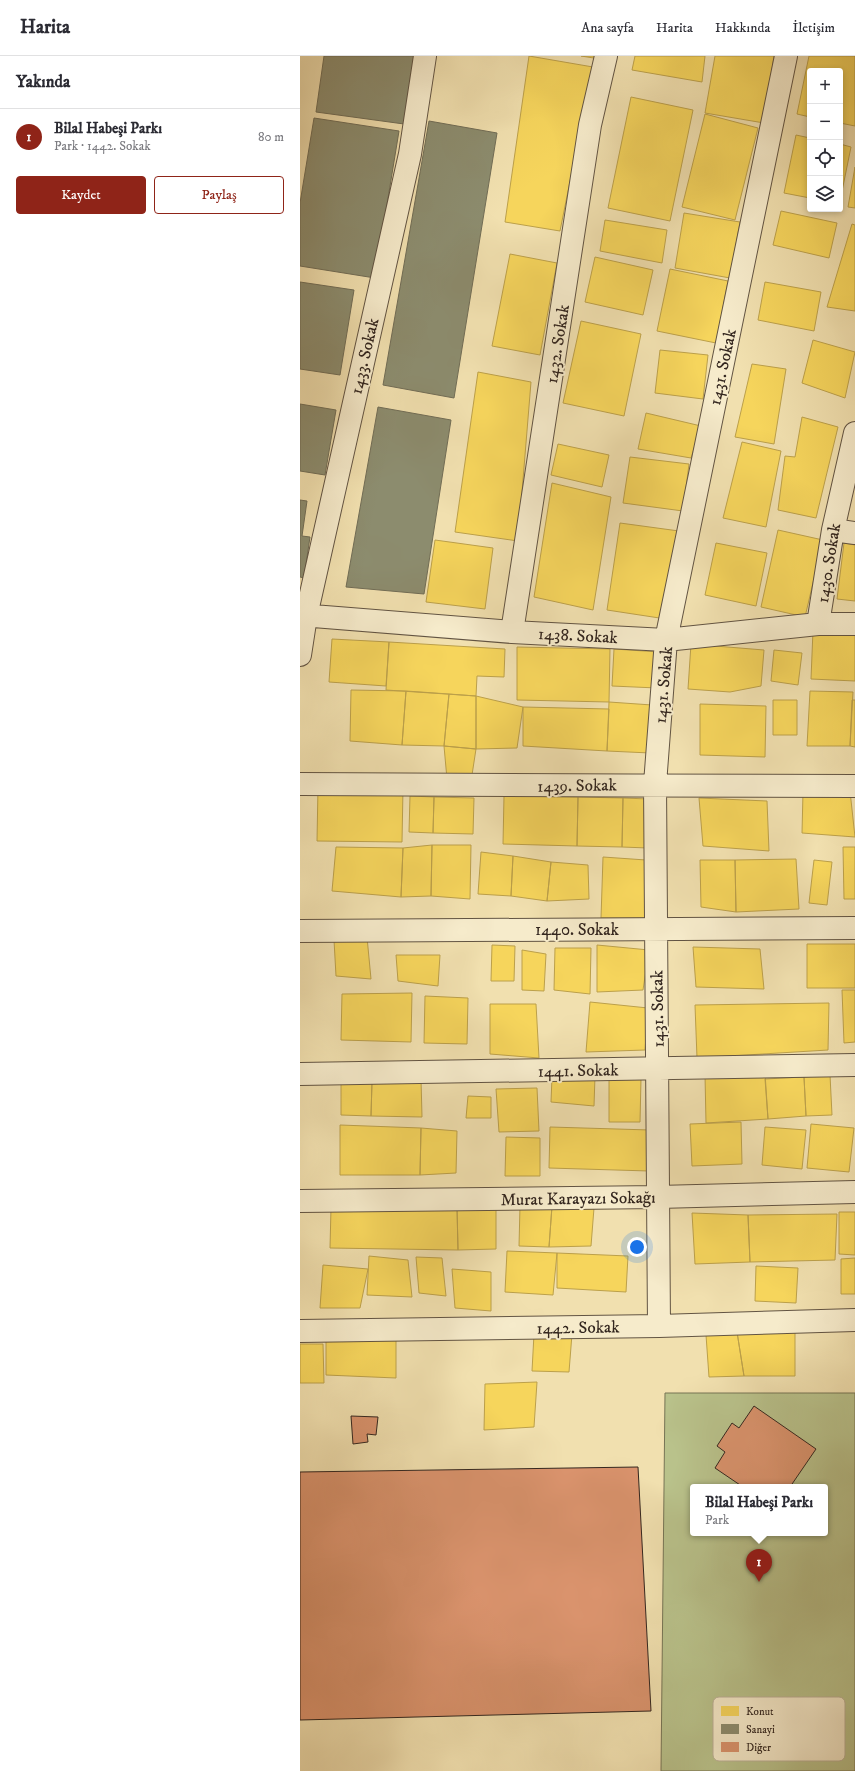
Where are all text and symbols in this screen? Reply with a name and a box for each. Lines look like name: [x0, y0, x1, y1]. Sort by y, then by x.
text: Harita: [20, 16, 70, 39]
text: Ana sayfa: [581, 19, 634, 37]
text: Harita: [656, 19, 693, 37]
text: Hakkında: [715, 19, 770, 37]
text: İletişim: [792, 19, 835, 37]
map controls: [807, 68, 843, 212]
button: +: [807, 68, 843, 104]
text: Yakında: [16, 71, 70, 93]
button: −: [807, 104, 843, 140]
text: Bilal Habeşi Parkı: [54, 119, 162, 138]
text: 1: [27, 129, 31, 145]
text: 80 m: [258, 129, 284, 145]
text: Park · 1442. Sokak: [54, 138, 151, 154]
button: locate: [807, 140, 843, 176]
button: Kaydet: [16, 176, 146, 214]
button: Paylaş: [154, 176, 284, 214]
button: layers: [807, 176, 843, 212]
street label: 1432. Sokak: [541, 302, 575, 385]
street label: 1433. Sokak: [346, 315, 385, 397]
street label: 1431. Sokak: [704, 326, 742, 407]
street label: 1430. Sokak: [812, 521, 846, 605]
street label: 1438. Sokak: [538, 623, 619, 649]
street label: 1431. Sokak: [650, 645, 678, 725]
street label: 1439. Sokak: [537, 774, 618, 798]
street label: 1440. Sokak: [535, 919, 619, 941]
street label: 1431. Sokak: [646, 969, 670, 1048]
street label: 1441. Sokak: [537, 1059, 619, 1083]
street label: Murat Karayazı Sokağı: [500, 1187, 656, 1211]
your location: [627, 1237, 647, 1257]
street label: 1442. Sokak: [536, 1316, 620, 1340]
popup: [690, 1484, 828, 1536]
text: Bilal Habeşi Parkı: [705, 1493, 813, 1512]
text: Park: [705, 1512, 729, 1528]
pin: 1: [746, 1549, 772, 1582]
legend: [713, 1697, 845, 1761]
text: Konut: [746, 1705, 774, 1719]
text: Sanayi: [746, 1723, 775, 1737]
text: Diğer: [746, 1741, 772, 1755]

